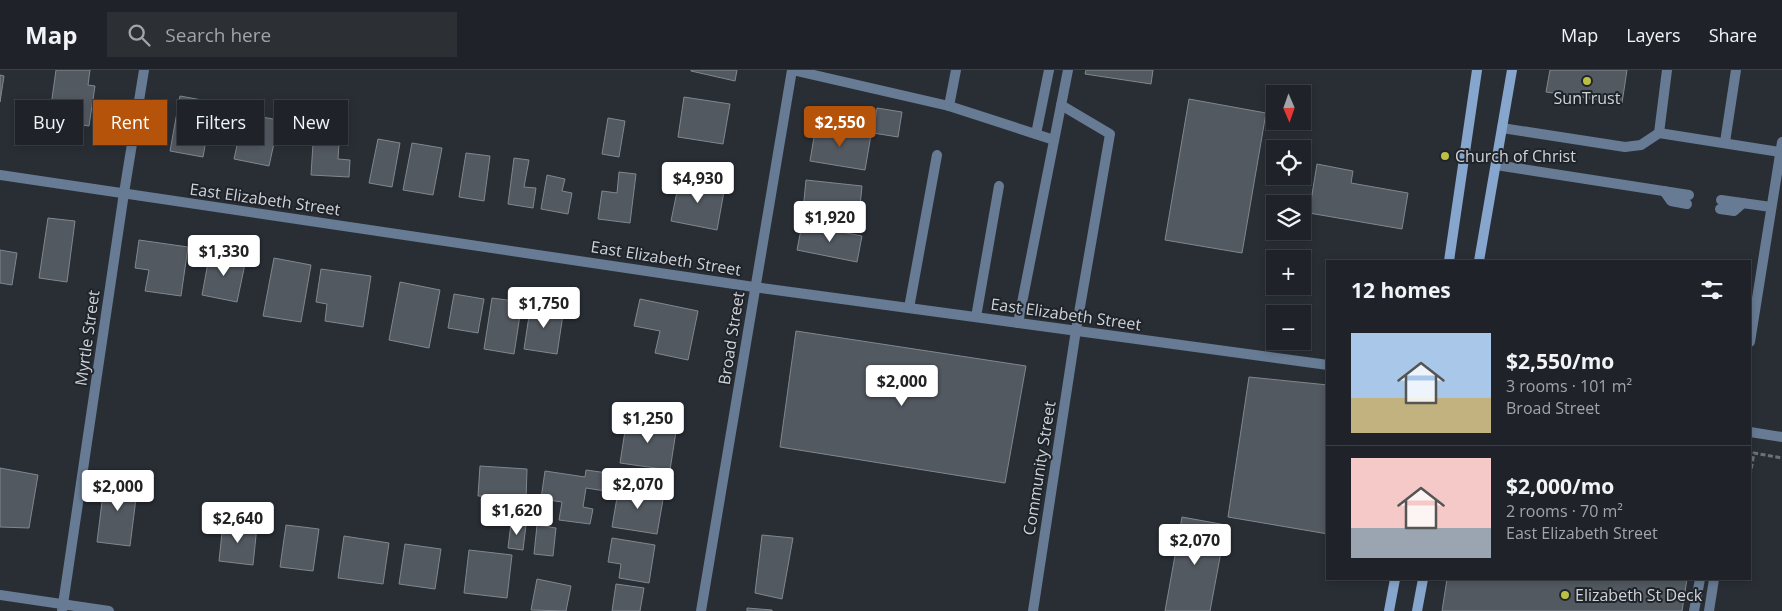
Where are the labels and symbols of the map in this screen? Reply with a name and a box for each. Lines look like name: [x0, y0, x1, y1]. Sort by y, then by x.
marker: SunTrust: [1581, 75, 1593, 87]
north arrow: [1266, 85, 1311, 130]
place label: SunTrust: [1554, 87, 1621, 109]
pin: $2,550: [799, 106, 881, 148]
place label: Church of Christ: [1455, 145, 1576, 167]
marker: Church of Christ: [1439, 150, 1451, 162]
pin: $4,930: [657, 162, 739, 204]
street label: East Elizabeth Street: [188, 178, 342, 220]
pin: $1,920: [789, 200, 871, 243]
pin: $1,330: [183, 234, 265, 277]
street label: East Elizabeth Street: [589, 235, 743, 281]
pin: $1,750: [503, 286, 585, 329]
street label: Myrtle Street: [69, 288, 105, 387]
street label: Broad Street: [713, 290, 749, 386]
street label: East Elizabeth Street: [989, 293, 1143, 335]
pin: $2,000: [861, 364, 943, 407]
street label: Community Street: [1018, 399, 1061, 537]
pin: $1,250: [607, 402, 689, 444]
pin: $2,070: [597, 468, 679, 510]
pin: $2,000: [77, 470, 159, 512]
pin: $1,620: [476, 494, 558, 536]
pin: $2,640: [197, 502, 279, 544]
pin: $2,070: [1154, 524, 1236, 566]
place label: Elizabeth St Deck: [1575, 584, 1703, 606]
marker: Elizabeth St Deck: [1559, 589, 1571, 601]

